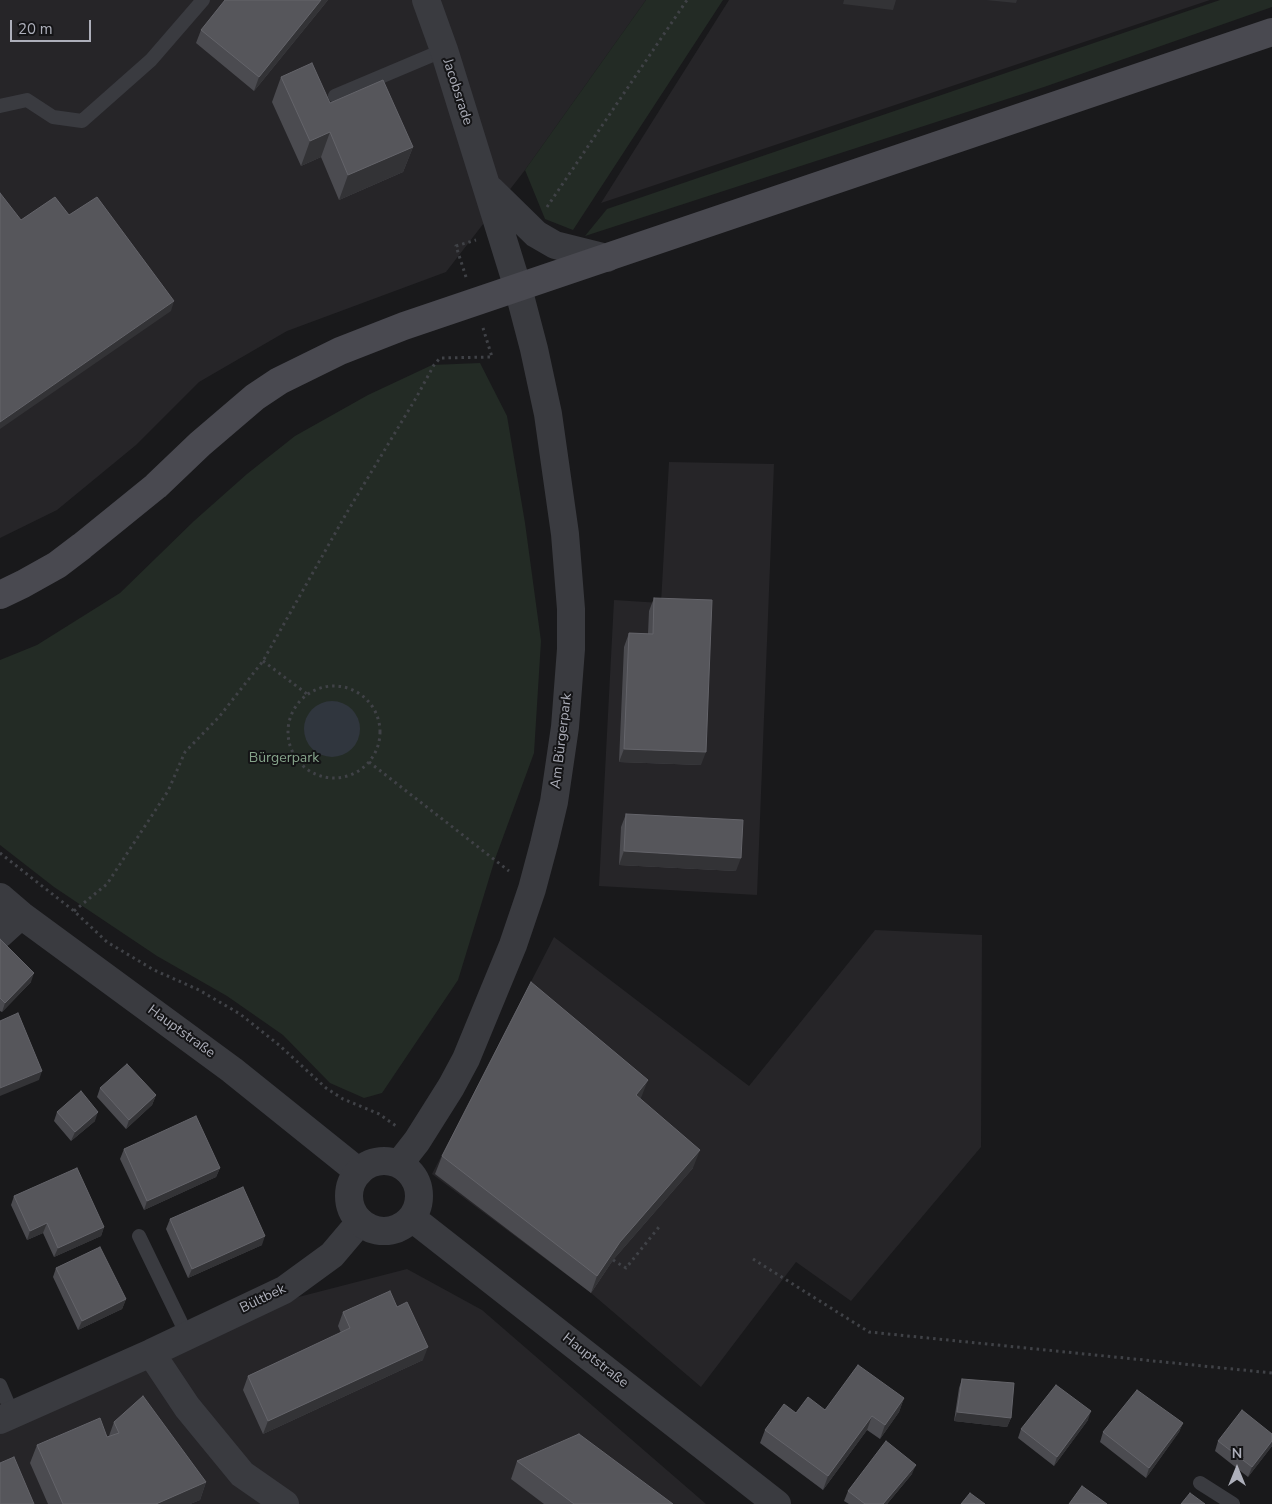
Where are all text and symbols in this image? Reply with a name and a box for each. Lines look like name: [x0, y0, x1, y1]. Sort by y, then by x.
scale bar: [12, 10, 94, 42]
text: 20 m: [18, 19, 53, 39]
street label: Jacobsrade: [438, 57, 476, 127]
street label: Am Bürgerpark: [548, 692, 576, 790]
park label: Bürgerpark: [249, 751, 319, 767]
street label: Hauptstraße: [144, 1002, 218, 1062]
street label: Bültbek: [237, 1281, 289, 1317]
street label: Hauptstraße: [559, 1330, 631, 1392]
north arrow: [1212, 1444, 1262, 1494]
text: N: [1232, 1444, 1242, 1463]

